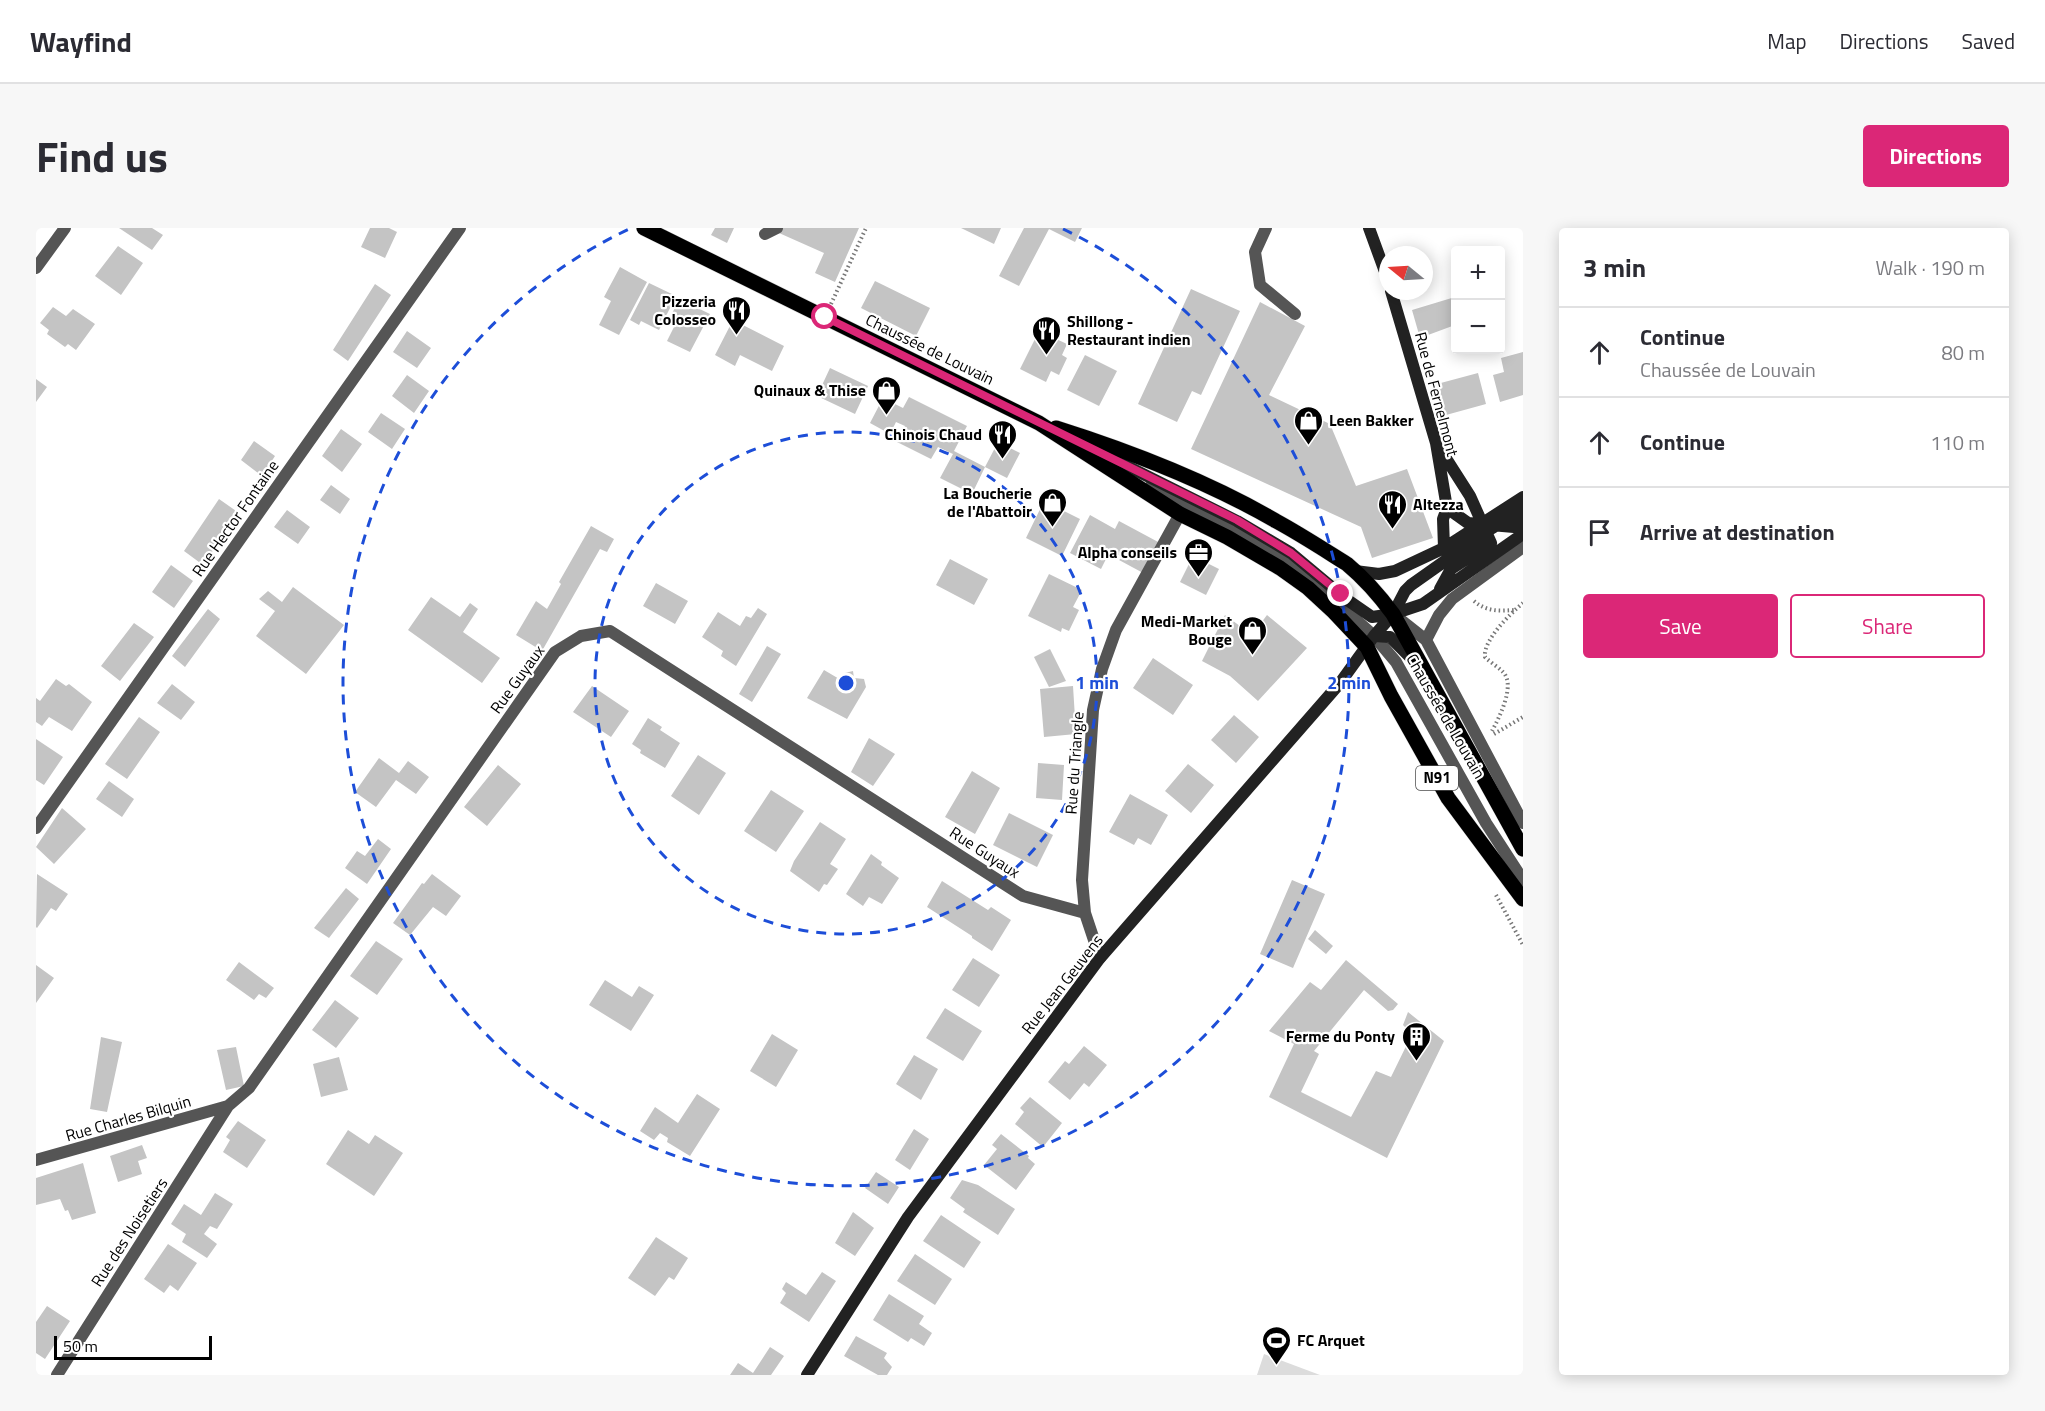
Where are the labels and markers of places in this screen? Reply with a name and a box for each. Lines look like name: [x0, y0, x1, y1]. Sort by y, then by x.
place label: Pizzeria Colosseo: [654, 289, 716, 331]
restaurant icon: Pizzeria Colosseo: [721, 294, 753, 336]
place label: Shillong - Restaurant indien: [1067, 309, 1191, 351]
restaurant icon: Shillong - Restaurant indien: [1030, 314, 1062, 356]
shop icon: Quinaux & Thise: [871, 374, 903, 416]
place label: Quinaux & Thise: [754, 378, 866, 402]
shop icon: Leen Bakker: [1292, 404, 1324, 446]
place label: Leen Bakker: [1329, 408, 1414, 432]
restaurant icon: Chinois Chaud: [987, 418, 1019, 460]
place label: Chinois Chaud: [884, 422, 982, 446]
place label: La Boucherie de l'Abattoir: [943, 481, 1032, 523]
shop icon: La Boucherie de l'Abattoir: [1037, 486, 1069, 528]
restaurant icon: Altezza: [1376, 488, 1408, 530]
place label: Altezza: [1413, 492, 1464, 516]
office icon: Alpha conseils: [1182, 536, 1214, 578]
place label: Alpha conseils: [1078, 540, 1177, 564]
place label: Medi-Market Bouge: [1141, 609, 1232, 651]
shop icon: Medi-Market Bouge: [1237, 614, 1269, 656]
centre of rings: [836, 673, 856, 693]
building icon: Ferme du Ponty: [1400, 1020, 1432, 1062]
place label: Ferme du Ponty: [1286, 1024, 1395, 1048]
sports icon: FC Arquet: [1260, 1324, 1292, 1366]
place label: FC Arquet: [1297, 1328, 1365, 1352]

